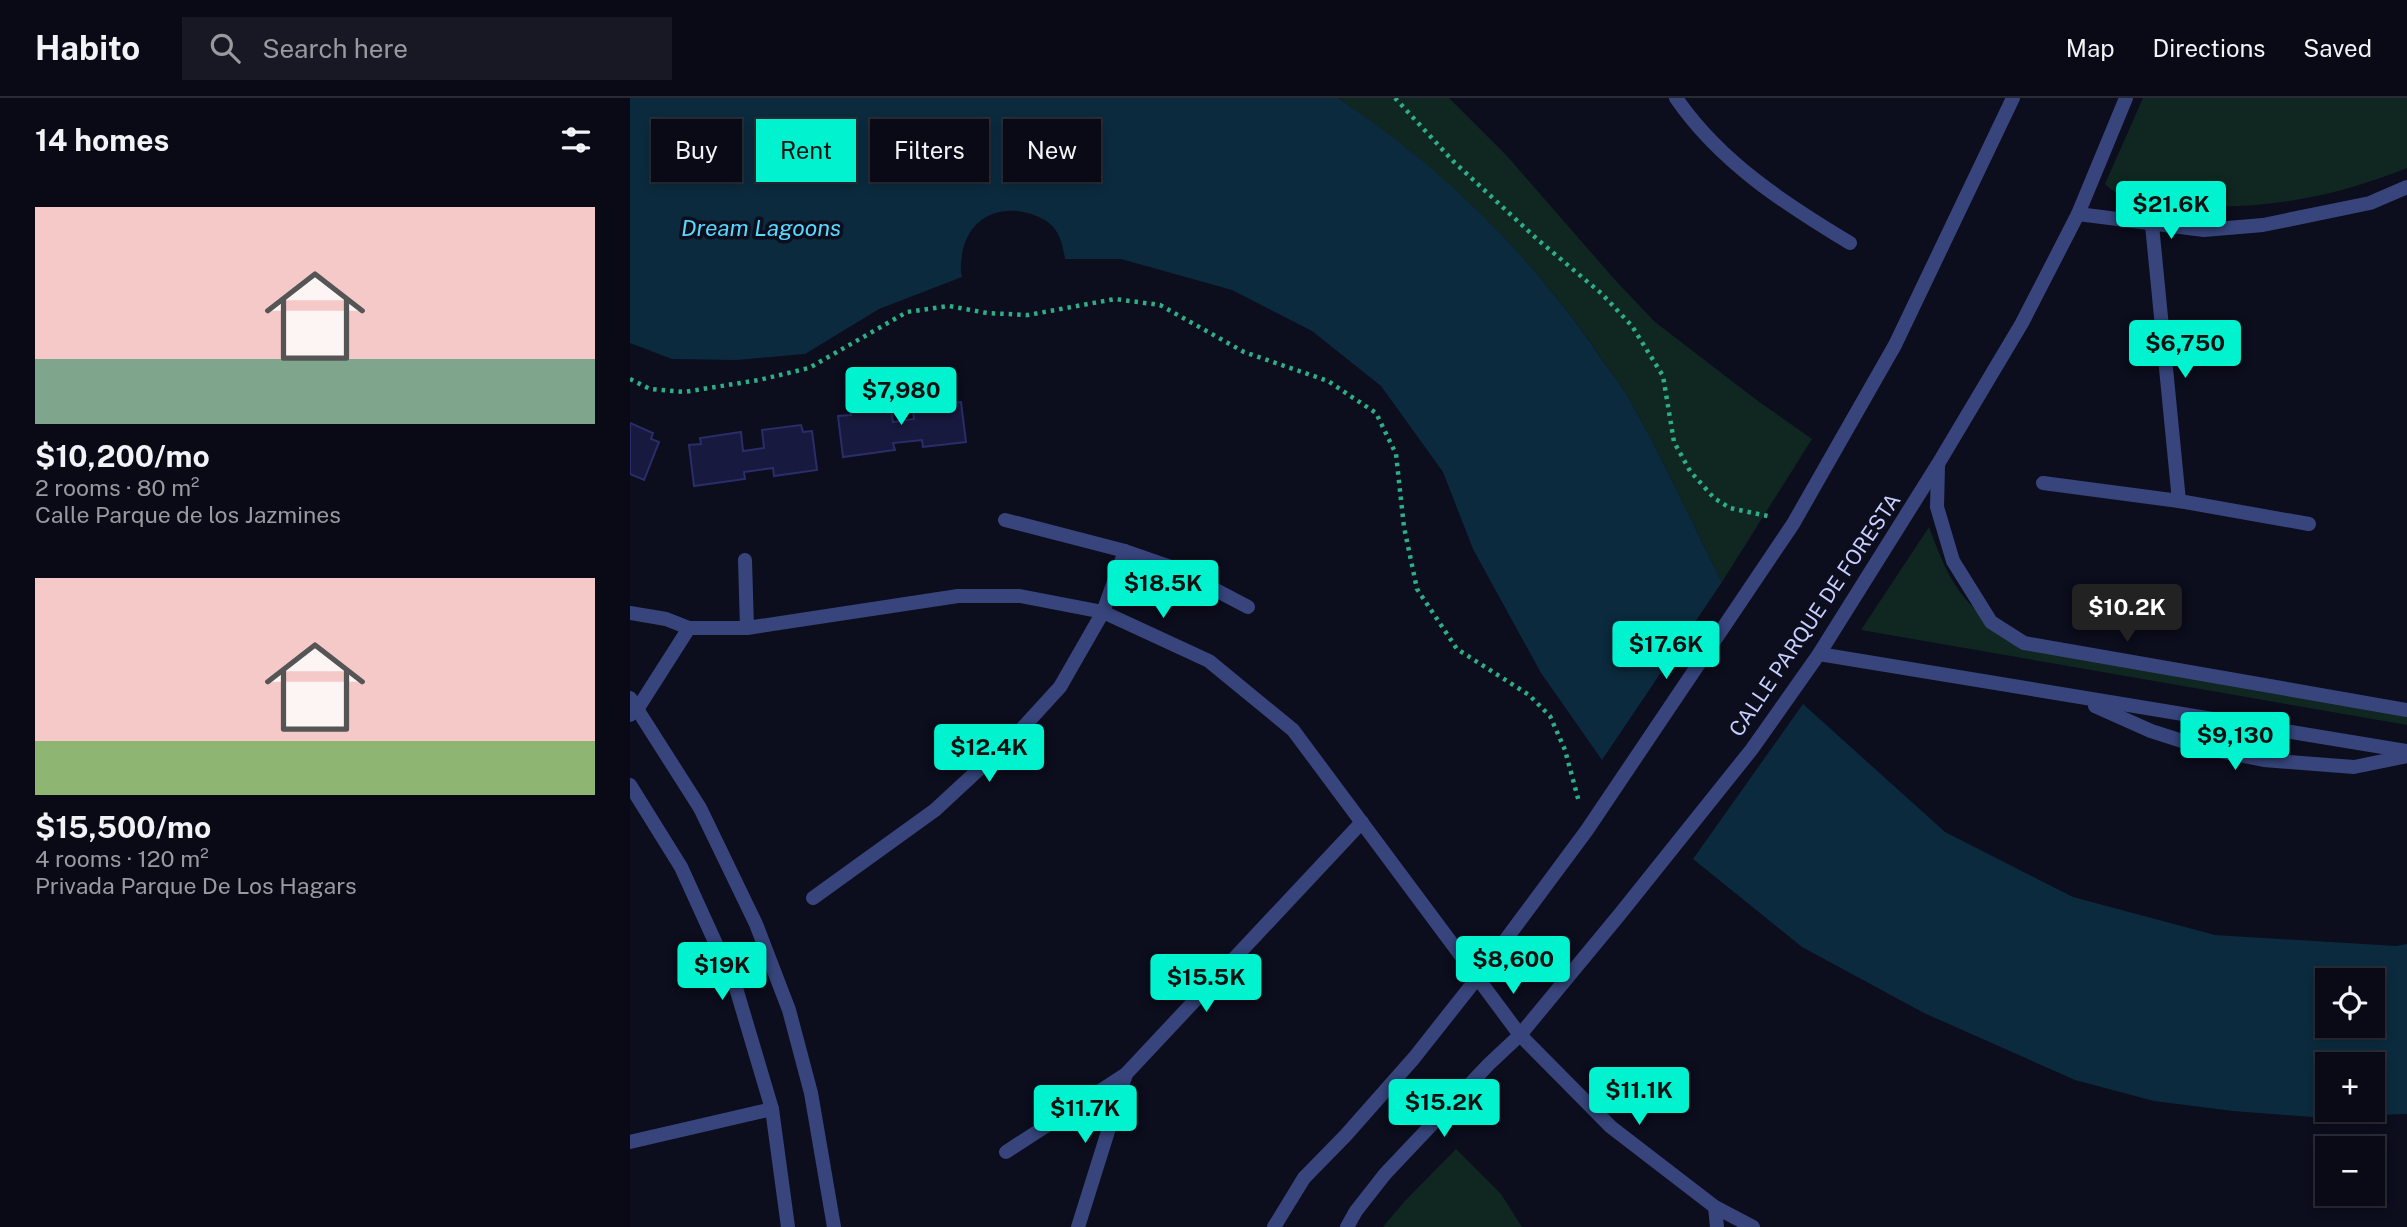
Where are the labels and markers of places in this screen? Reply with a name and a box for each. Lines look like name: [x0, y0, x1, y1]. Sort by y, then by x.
pin: $21.6K: [2114, 181, 2228, 241]
pin: $6,750: [2128, 320, 2242, 380]
pin: $7,980: [844, 368, 958, 427]
pin: $18.5K: [1106, 560, 1220, 620]
pin: $10.2K: [2070, 584, 2184, 644]
pin: $17.6K: [1609, 622, 1723, 681]
pin: $9,130: [2178, 712, 2292, 772]
pin: $12.4K: [932, 724, 1046, 784]
pin: $8,600: [1456, 936, 1570, 996]
pin: $19K: [681, 942, 763, 1002]
pin: $15.5K: [1149, 954, 1263, 1014]
pin: $11.1K: [1582, 1068, 1696, 1127]
pin: $15.2K: [1387, 1080, 1501, 1139]
pin: $11.7K: [1028, 1086, 1142, 1145]

